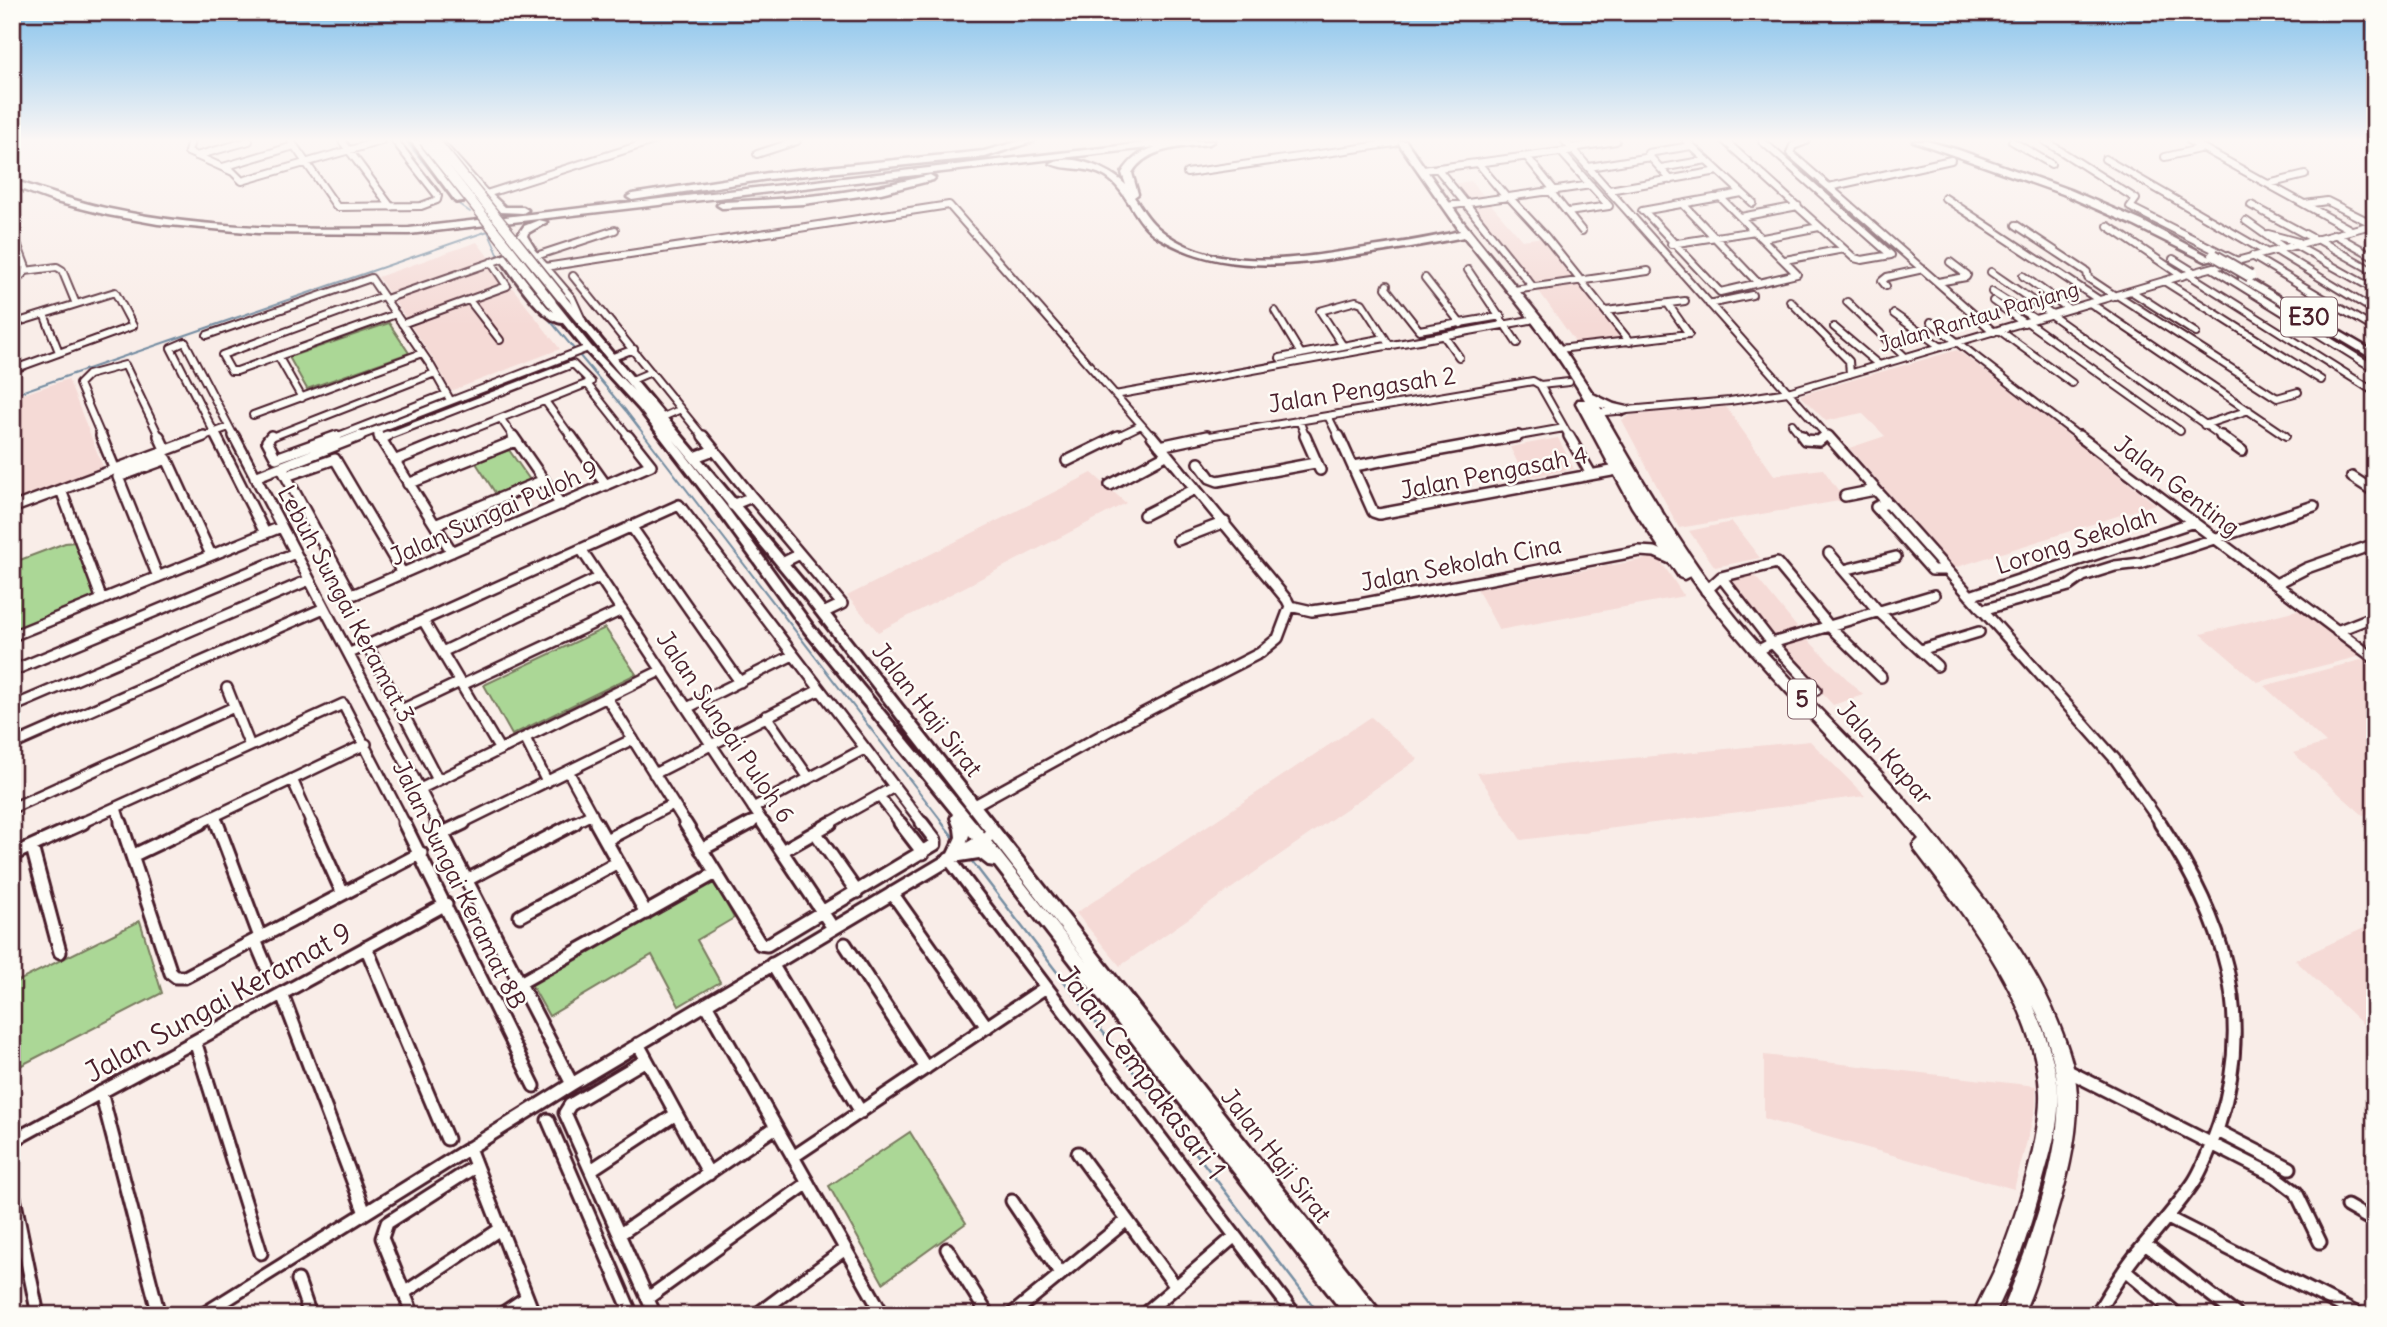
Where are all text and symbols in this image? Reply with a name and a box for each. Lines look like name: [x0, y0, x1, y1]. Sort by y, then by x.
street label: Jalan Rantau Panjang: [1876, 275, 2082, 358]
road number: E30: [2281, 298, 2337, 336]
street label: Jalan Pengasah 2: [1266, 359, 1458, 419]
street label: Jalan Genting: [2109, 428, 2246, 542]
street label: Jalan Pengasah 4: [1398, 439, 1590, 505]
street label: Jalan Sungai Puloh 9: [385, 453, 602, 571]
street label: Lebuh Sungai Keramat 3: [272, 480, 422, 727]
street label: Lorong Sekolah: [1992, 500, 2160, 580]
street label: Jalan Sekolah Cina: [1358, 529, 1564, 597]
street label: Jalan Sungai Puloh 6: [651, 625, 801, 828]
street label: Jalan Haji Sirat: [866, 636, 989, 782]
road number: 5: [1788, 680, 1816, 719]
street label: Jalan Kapar: [1831, 694, 1941, 811]
street label: Jalan Sungai Keramat 8B: [387, 756, 533, 1014]
street label: Jalan Sungai Keramat 9: [78, 914, 358, 1090]
street label: Jalan Cempakasari 1: [1050, 958, 1234, 1186]
street label: Jalan Haji Sirat: [1215, 1082, 1338, 1228]

